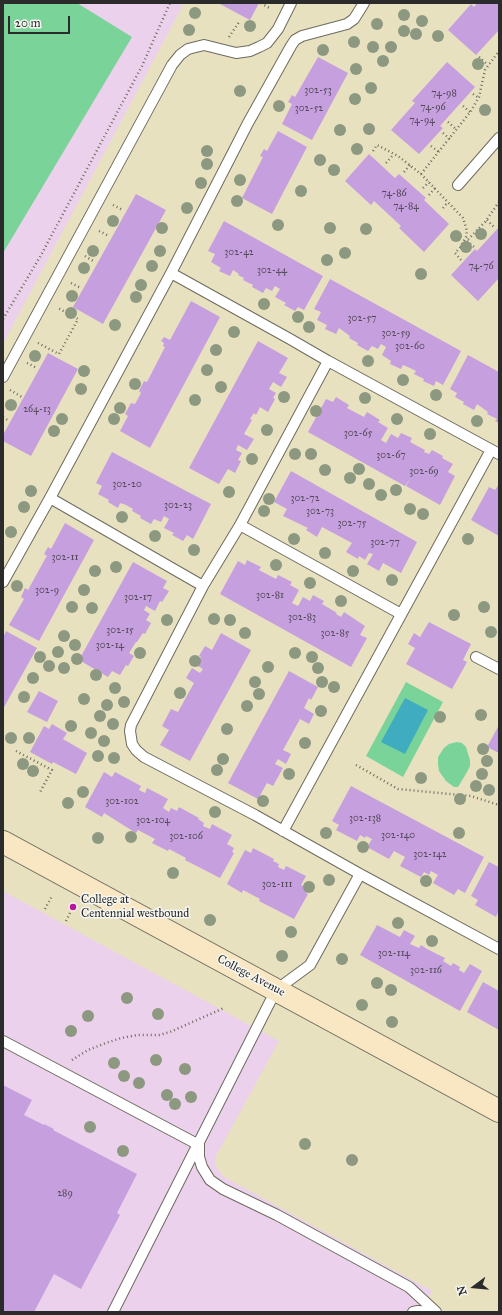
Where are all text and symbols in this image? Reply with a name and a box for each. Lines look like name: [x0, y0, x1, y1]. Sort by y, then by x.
scale bar: [10, 8, 72, 34]
text: 20 m: [15, 16, 41, 30]
house number: 302-53: [304, 85, 332, 97]
house number: 74-98: [431, 88, 457, 100]
house number: 74-96: [420, 102, 446, 114]
house number: 302-52: [295, 103, 323, 115]
house number: 74-94: [409, 115, 435, 127]
house number: 74-86: [381, 188, 407, 200]
house number: 74-84: [393, 201, 419, 213]
house number: 302-42: [224, 247, 254, 259]
house number: 74-76: [468, 261, 494, 273]
house number: 302-44: [257, 265, 287, 277]
house number: 302-57: [348, 313, 376, 325]
house number: 302-59: [382, 328, 410, 340]
house number: 302-60: [395, 341, 425, 353]
house number: 264-13: [23, 404, 51, 416]
house number: 302-65: [344, 428, 372, 440]
house number: 302-67: [376, 450, 406, 462]
house number: 302-69: [409, 466, 439, 478]
house number: 302-20: [112, 479, 142, 491]
house number: 302-72: [290, 493, 320, 505]
house number: 302-23: [164, 500, 192, 512]
house number: 302-73: [306, 506, 334, 518]
house number: 302-75: [338, 518, 366, 530]
house number: 302-77: [370, 537, 400, 549]
house number: 302-11: [52, 552, 78, 564]
house number: 302-9: [35, 585, 59, 597]
house number: 302-81: [256, 590, 284, 602]
house number: 302-17: [124, 592, 152, 604]
house number: 302-83: [288, 612, 316, 624]
house number: 302-15: [106, 625, 134, 637]
house number: 302-85: [321, 628, 349, 640]
house number: 302-14: [96, 640, 124, 652]
house number: 302-102: [105, 796, 139, 808]
house number: 302-138: [349, 813, 381, 825]
house number: 302-104: [136, 815, 170, 827]
house number: 302-140: [381, 830, 415, 842]
house number: 302-106: [169, 831, 203, 843]
house number: 302-142: [413, 849, 447, 861]
house number: 302-111: [262, 879, 292, 891]
place label: College at Centennial westbound: [81, 893, 189, 921]
marker: College at Centennial westbound: [68, 902, 78, 912]
house number: 302-114: [378, 948, 410, 960]
street label: College Avenue: [215, 952, 287, 1000]
house number: 302-116: [410, 965, 442, 977]
house number: 289: [57, 1188, 73, 1200]
north arrow: [454, 1267, 494, 1307]
text: N: [454, 1284, 470, 1297]

